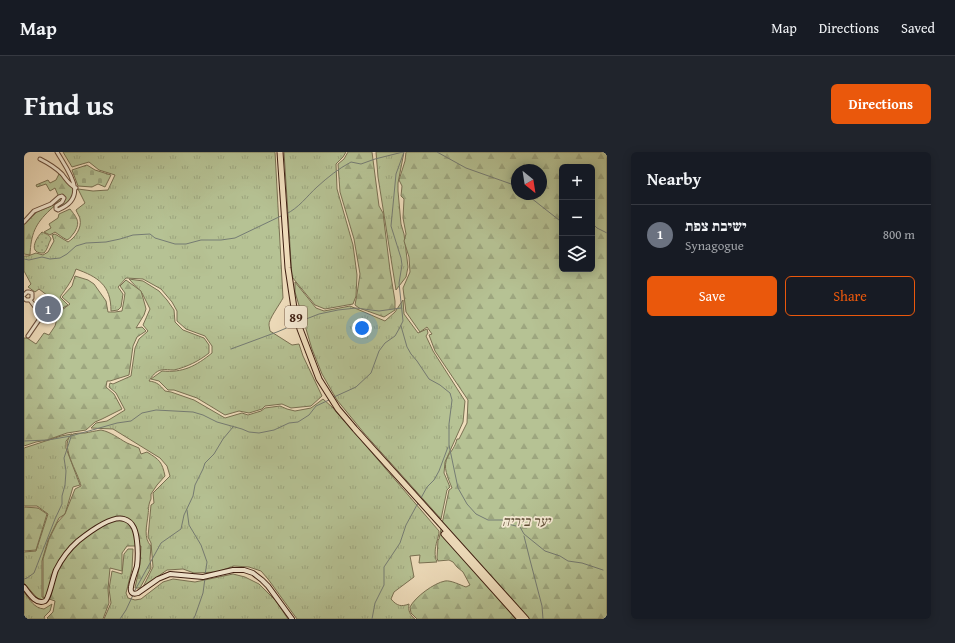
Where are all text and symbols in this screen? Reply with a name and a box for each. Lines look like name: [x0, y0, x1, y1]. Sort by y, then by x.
text: Map: [20, 14, 57, 42]
text: Map: [771, 18, 797, 38]
text: Directions: [819, 18, 879, 38]
text: Saved: [901, 18, 935, 38]
text: Find us: [24, 84, 114, 125]
button: Directions: [831, 84, 931, 124]
north arrow: [511, 164, 547, 200]
map controls: [559, 164, 595, 272]
button: +: [559, 164, 595, 200]
text: Nearby: [647, 166, 701, 191]
button: −: [559, 200, 595, 236]
text: ישיבת צפת: [685, 215, 747, 236]
text: 1: [657, 225, 663, 244]
text: 800 m: [883, 225, 915, 244]
button: layers: [559, 236, 595, 272]
text: Synagogue: [685, 236, 744, 255]
button: Save: [647, 276, 777, 316]
button: Share: [785, 276, 915, 316]
pin: 1: [35, 294, 61, 324]
road number: 89: [285, 306, 307, 328]
your location: [352, 318, 372, 338]
park label: יער ביריה: [502, 511, 552, 531]

